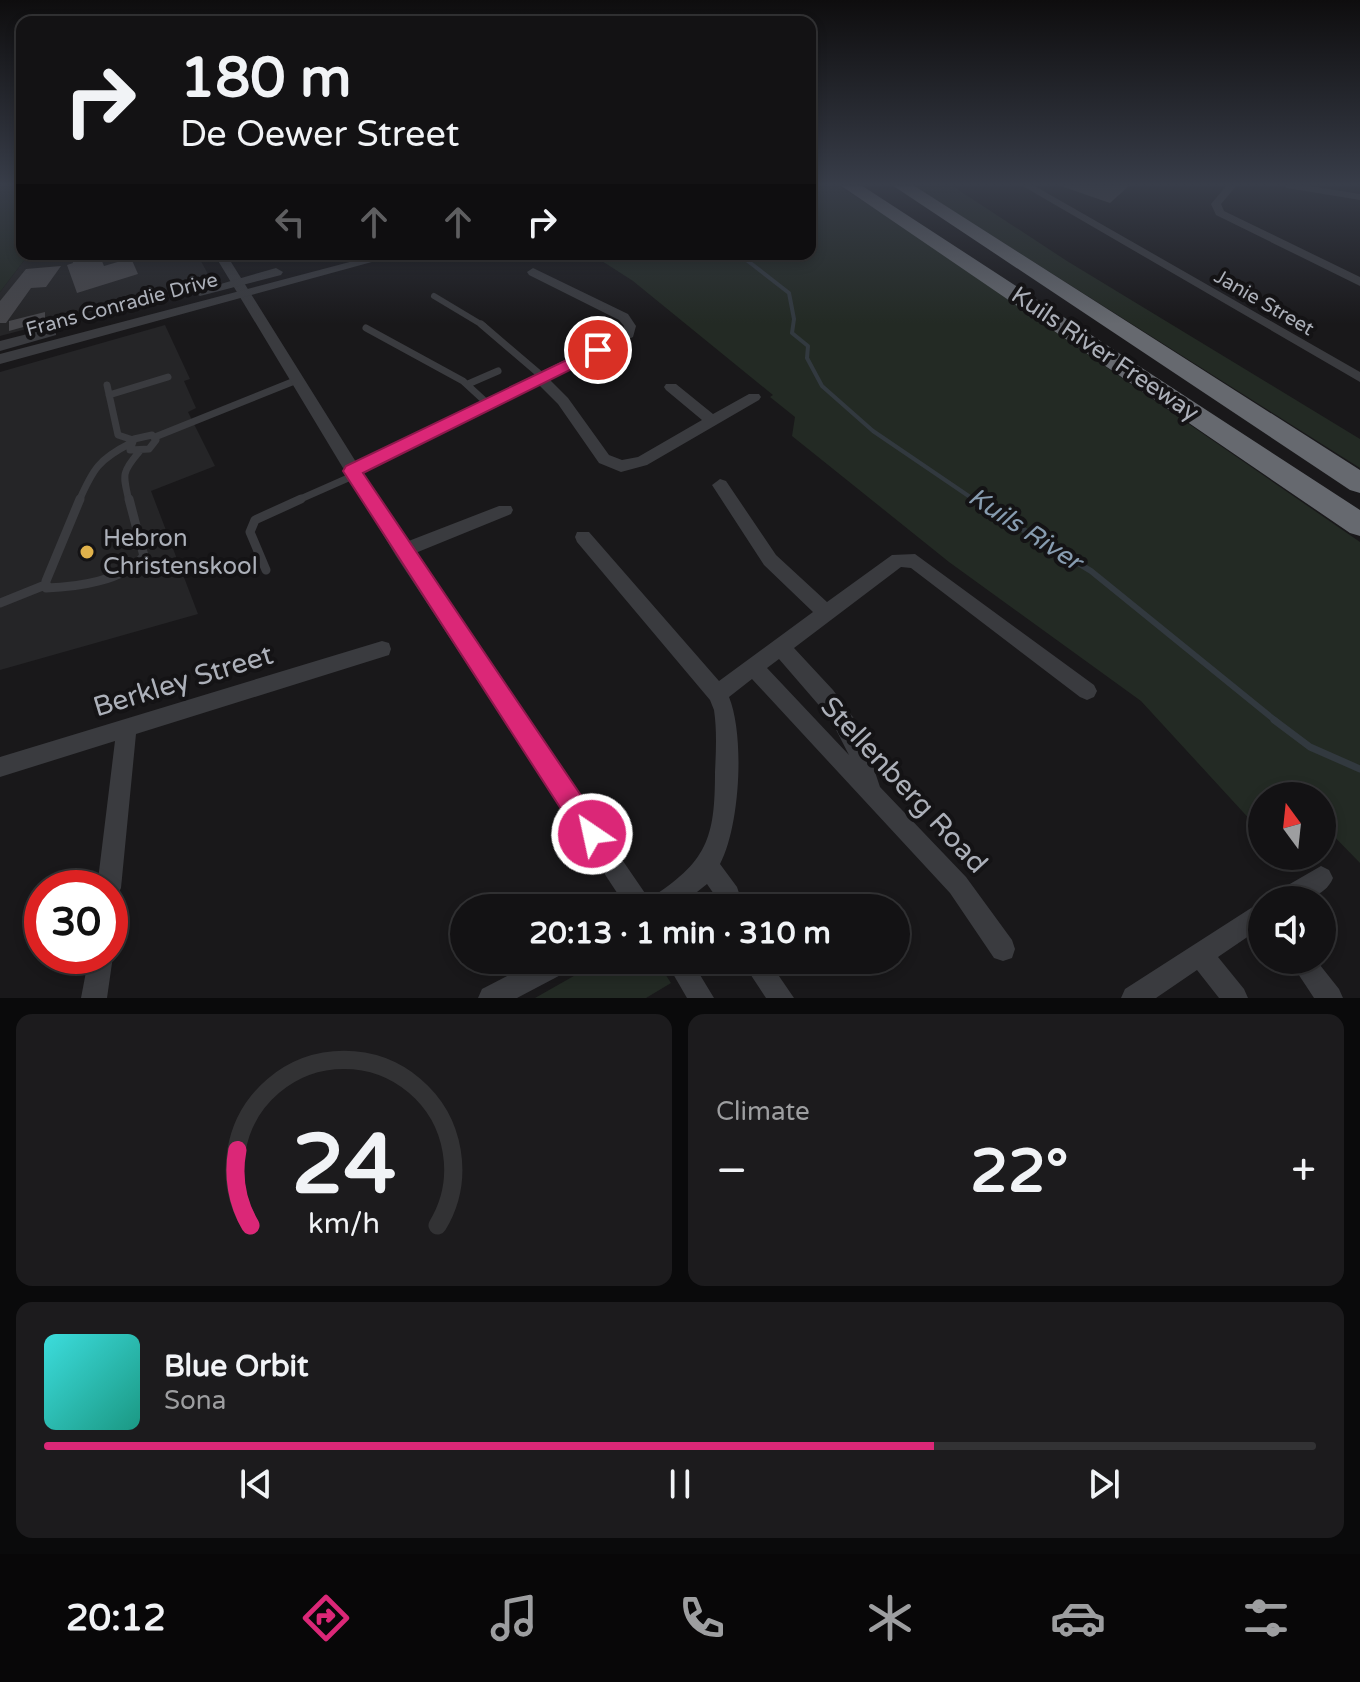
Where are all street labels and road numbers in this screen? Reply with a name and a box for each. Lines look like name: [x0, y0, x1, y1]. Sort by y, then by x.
street label: Janie Street: [1210, 265, 1319, 341]
street label: Frans Conradie Drive: [23, 268, 221, 342]
street label: Kuils River Freeway: [1006, 280, 1204, 428]
street label: Berkley Street: [89, 637, 277, 724]
street label: Stellenberg Road: [813, 690, 995, 880]

